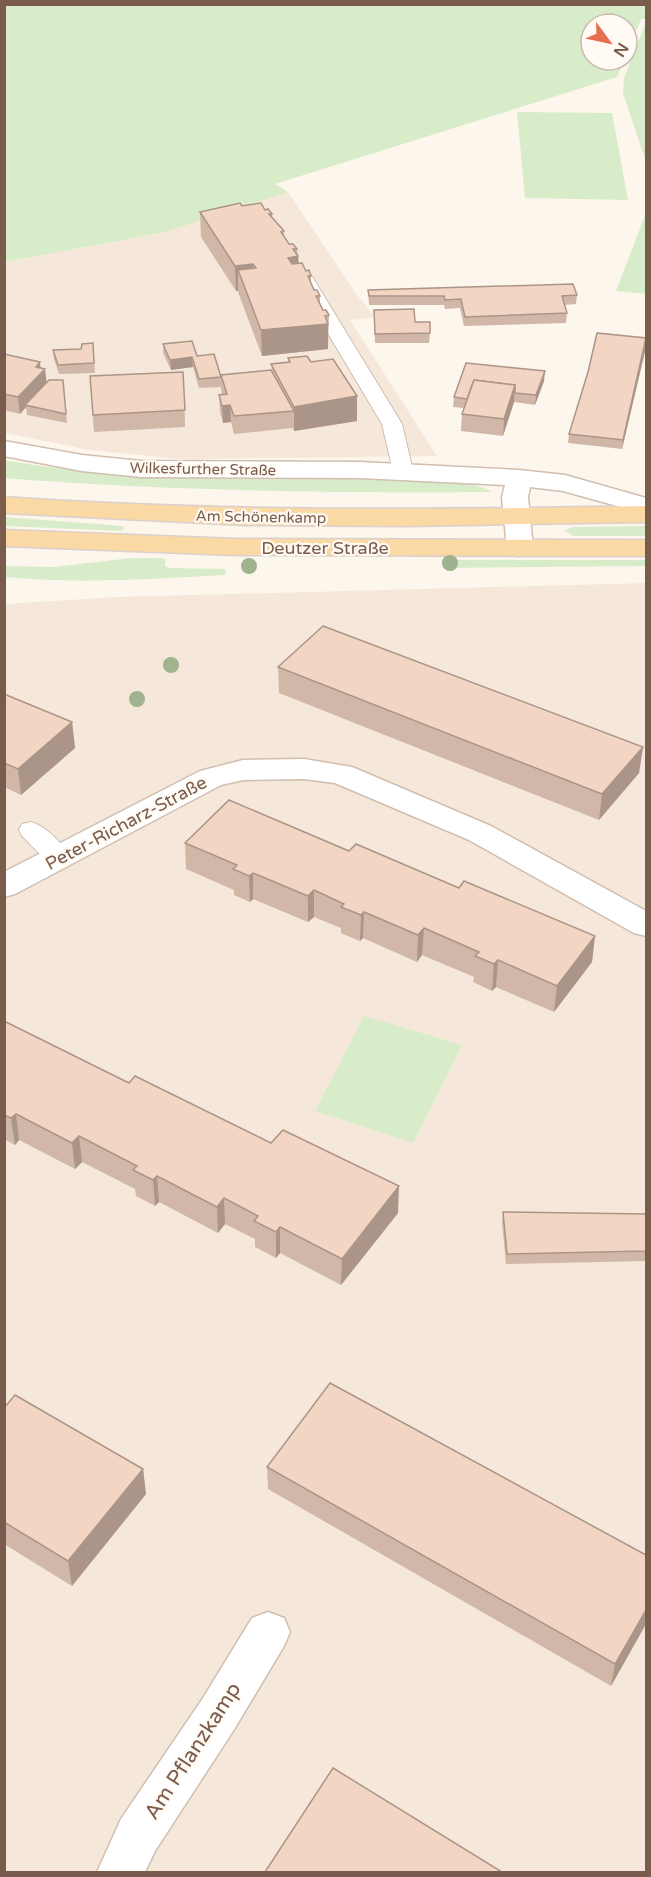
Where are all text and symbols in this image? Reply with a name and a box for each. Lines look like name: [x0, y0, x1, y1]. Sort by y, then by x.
north arrow: [579, 12, 639, 72]
text: N: [609, 39, 633, 60]
street label: Wilkesfurther Straße: [130, 459, 276, 479]
street label: Am Schönenkamp: [195, 507, 327, 527]
street label: Deutzer Straße: [261, 537, 389, 559]
street label: Peter-Richarz-Straße: [41, 771, 211, 875]
street label: Am Pflanzkamp: [139, 1678, 247, 1824]

